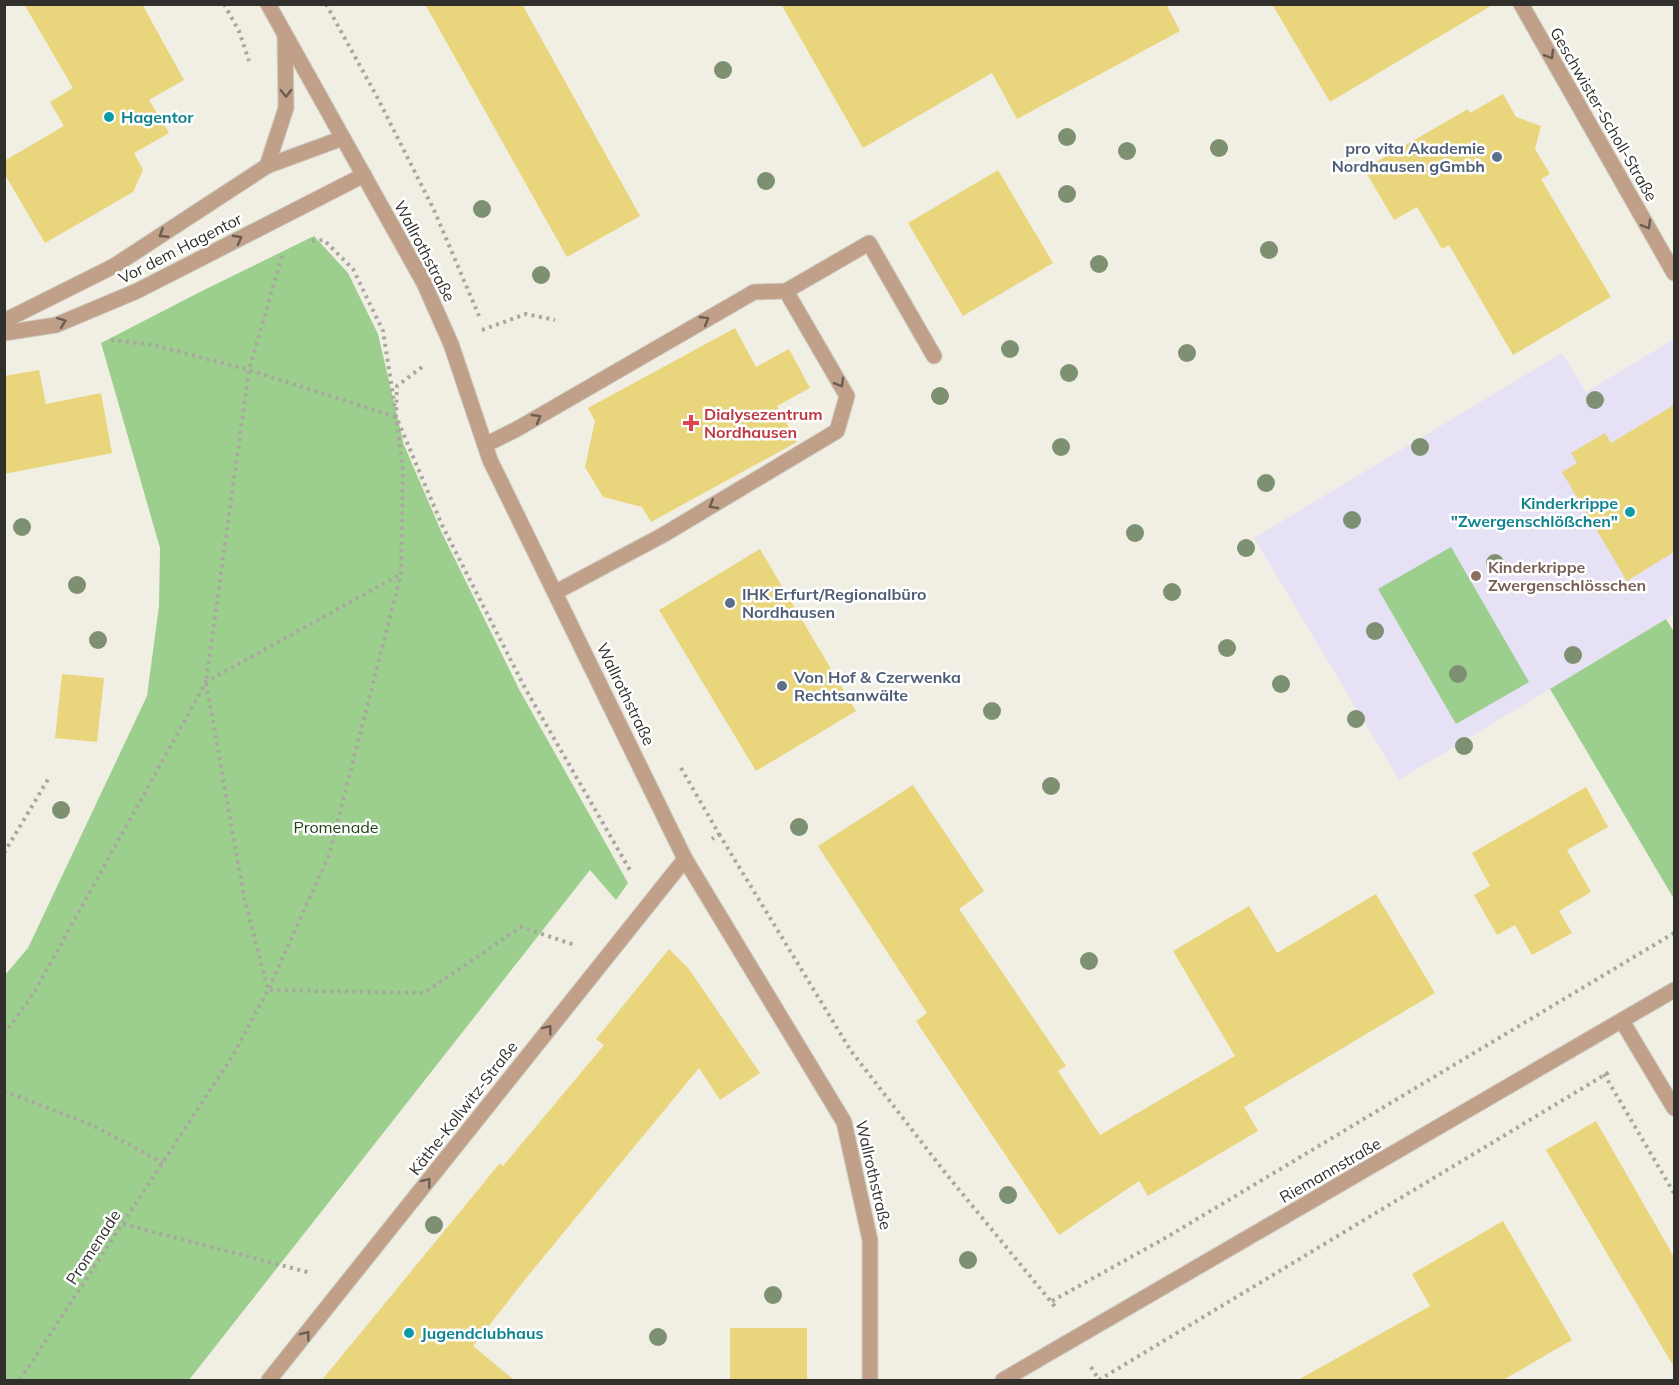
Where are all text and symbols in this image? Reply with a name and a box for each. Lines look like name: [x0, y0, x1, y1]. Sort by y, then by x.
street label: Geschwister-Scholl-Straße: [1546, 23, 1662, 205]
one-way arrow: [1543, 49, 1554, 59]
one-way arrow: [280, 88, 292, 97]
place label: Hagentor: [121, 107, 194, 127]
marker: Hagentor: [102, 110, 116, 124]
place label: pro vita Akademie Nordhausen gGmbh: [1332, 138, 1485, 176]
marker: pro vita Akademie Nordhausen gGmbh: [1490, 150, 1504, 164]
street label: Wallrothstraße: [390, 197, 460, 305]
street label: Vor dem Hagentor: [115, 208, 245, 288]
one-way arrow: [1639, 218, 1651, 229]
one-way arrow: [159, 227, 170, 238]
one-way arrow: [231, 235, 242, 246]
one-way arrow: [699, 316, 710, 327]
one-way arrow: [56, 317, 67, 330]
one-way arrow: [833, 377, 845, 387]
place label: Dialysezentrum Nordhausen: [704, 404, 823, 442]
one-way arrow: [531, 413, 541, 425]
marker: Dialysezentrum Nordhausen: [682, 414, 700, 432]
place label: Kinderkrippe "Zwergenschlößchen": [1451, 493, 1618, 531]
one-way arrow: [709, 497, 719, 509]
marker: Kinderkrippe "Zwergenschlößchen": [1623, 505, 1637, 519]
place label: Kinderkrippe Zwergenschlösschen: [1488, 557, 1646, 595]
marker: Kinderkrippe Zwergenschlösschen: [1469, 569, 1483, 583]
place label: IHK Erfurt/Regionalbüro Nordhausen: [742, 584, 927, 622]
marker: IHK Erfurt/Regionalbüro Nordhausen: [723, 596, 737, 610]
street label: Wallrothstraße: [593, 640, 659, 748]
place label: Von Hof & Czerwenka Rechtsanwälte: [793, 667, 961, 705]
marker: Von Hof & Czerwenka Rechtsanwälte: [775, 679, 789, 693]
park label: Promenade: [293, 817, 379, 837]
one-way arrow: [541, 1025, 552, 1036]
street label: Käthe-Kollwitz-Straße: [405, 1037, 521, 1179]
street label: Wallrothstraße: [852, 1118, 896, 1232]
street label: Riemannstraße: [1276, 1133, 1384, 1207]
one-way arrow: [420, 1178, 431, 1189]
street label: Promenade: [61, 1206, 125, 1288]
place label: Jugendclubhaus: [421, 1323, 543, 1343]
marker: Jugendclubhaus: [402, 1326, 416, 1340]
one-way arrow: [298, 1330, 309, 1341]

